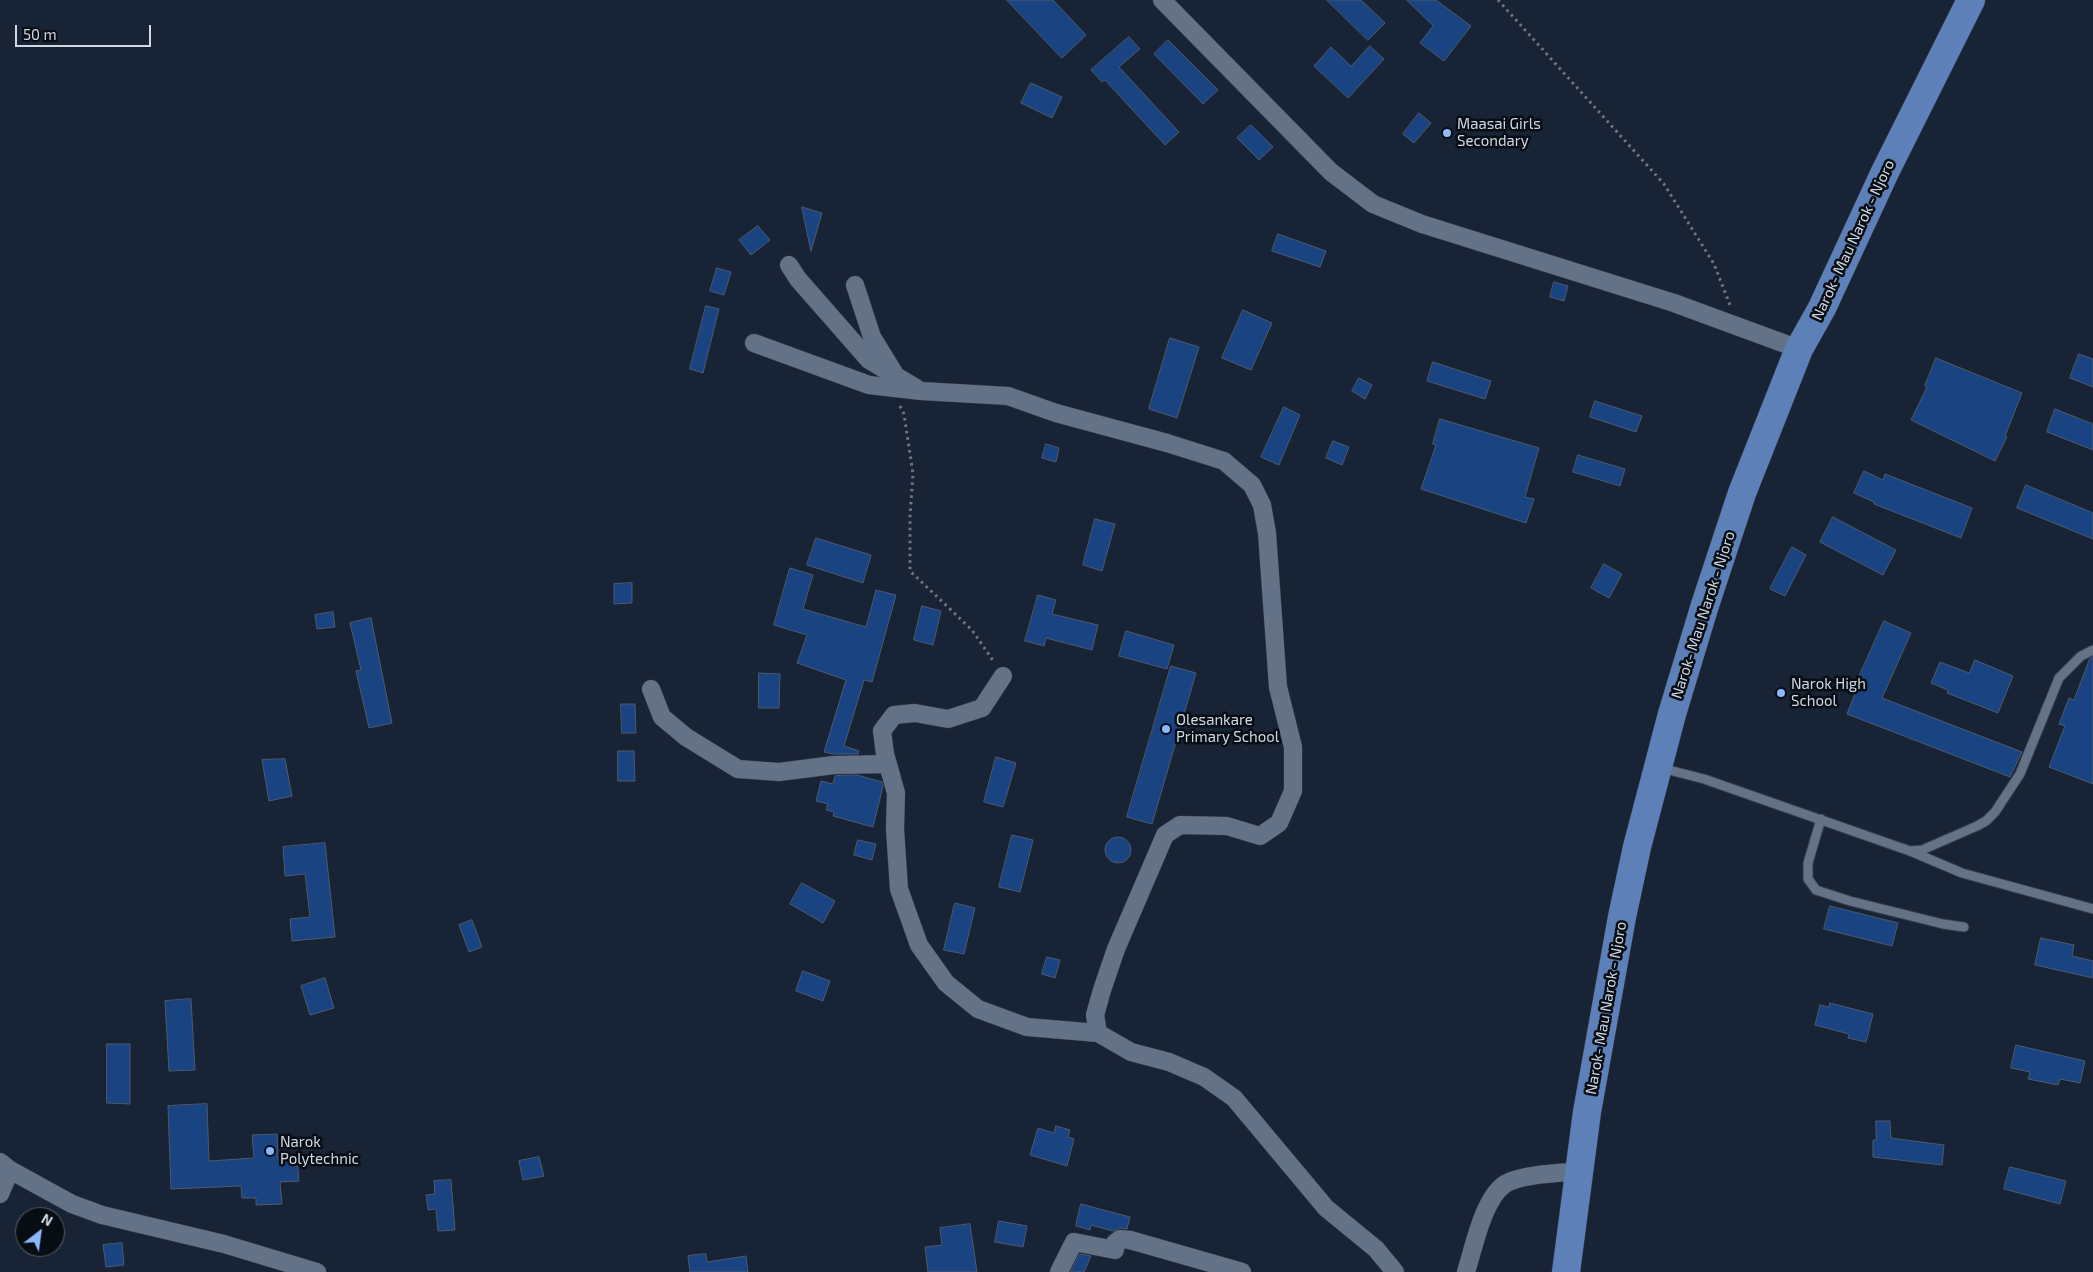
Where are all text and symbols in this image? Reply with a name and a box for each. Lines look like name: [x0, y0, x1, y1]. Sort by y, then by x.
scale bar: [18, 15, 154, 47]
text: 50 m: [23, 25, 57, 43]
place label: Maasai Girls Secondary: [1457, 115, 1541, 150]
marker: Maasai Girls Secondary: [1441, 127, 1453, 139]
street label: Narok- Mau Narok - Njoro: [1808, 157, 1898, 323]
street label: Narok- Mau Narok - Njoro: [1667, 529, 1739, 701]
place label: Narok High School: [1791, 675, 1866, 710]
marker: Narok High School: [1775, 687, 1787, 699]
place label: Olesankare Primary School: [1176, 711, 1279, 746]
marker: Olesankare Primary School: [1160, 723, 1172, 735]
street label: Narok- Mau Narok - Njoro: [1582, 920, 1630, 1096]
place label: Narok Polytechnic: [280, 1133, 359, 1168]
marker: Narok Polytechnic: [264, 1145, 276, 1157]
north arrow: [15, 1207, 65, 1257]
text: N: [39, 1210, 56, 1229]

